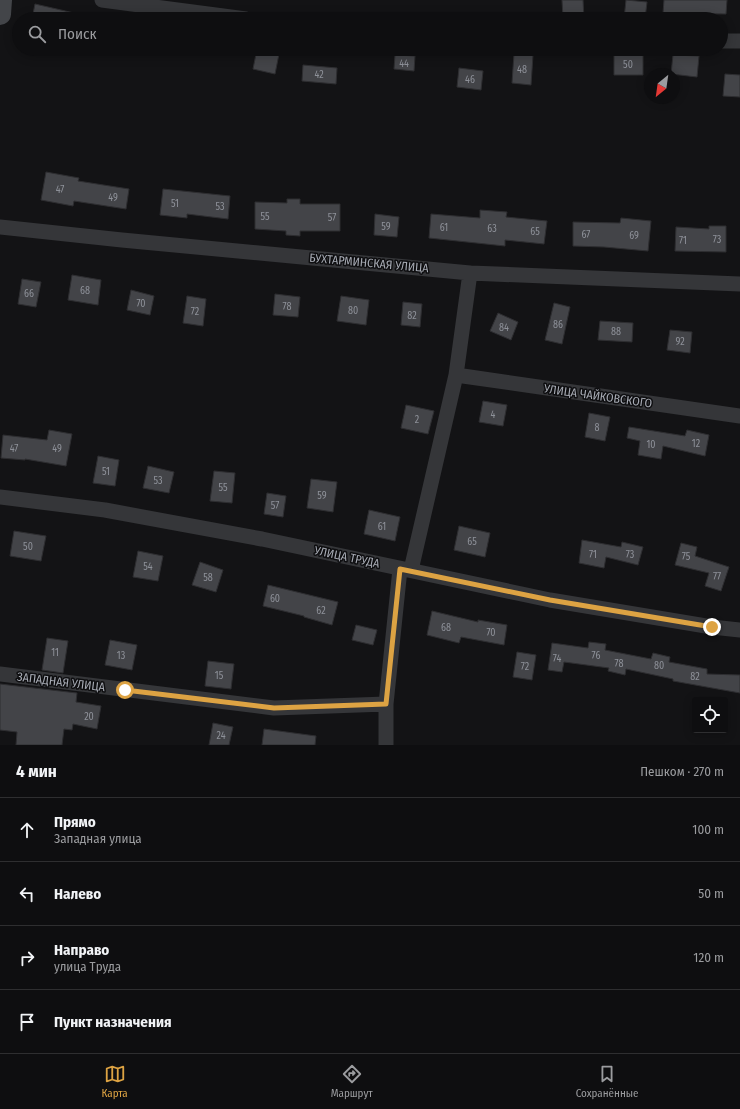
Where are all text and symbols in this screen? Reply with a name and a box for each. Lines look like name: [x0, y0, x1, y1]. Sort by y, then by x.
search box: [12, 12, 728, 56]
icon: search: [26, 23, 48, 45]
text: Поиск: [58, 25, 96, 43]
house number: 44: [399, 58, 409, 70]
house number: 50: [623, 59, 633, 71]
house number: 48: [517, 64, 527, 76]
north arrow: [644, 68, 680, 104]
house number: 42: [314, 69, 324, 81]
house number: 46: [465, 74, 475, 86]
house number: 47: [56, 184, 64, 196]
house number: 49: [108, 192, 118, 204]
house number: 51: [171, 198, 179, 210]
house number: 53: [215, 201, 225, 213]
house number: 55: [260, 211, 270, 223]
house number: 57: [328, 212, 336, 224]
house number: 59: [381, 221, 391, 233]
house number: 61: [440, 222, 448, 234]
house number: 63: [487, 223, 497, 235]
house number: 65: [530, 226, 540, 238]
house number: 67: [582, 229, 590, 241]
house number: 69: [629, 230, 639, 242]
house number: 73: [713, 234, 722, 246]
house number: 71: [679, 235, 687, 247]
street label: БУХТАРМИНСКАЯ УЛИЦА: [309, 251, 430, 275]
house number: 68: [80, 285, 90, 297]
house number: 66: [24, 288, 34, 300]
house number: 70: [136, 298, 146, 310]
house number: 78: [283, 301, 291, 313]
house number: 80: [348, 305, 358, 317]
house number: 72: [191, 306, 200, 318]
house number: 82: [407, 310, 417, 322]
house number: 86: [553, 319, 563, 331]
house number: 84: [499, 322, 509, 334]
house number: 88: [611, 326, 621, 338]
house number: 92: [675, 336, 685, 348]
street label: УЛИЦА ЧАЙКОВСКОГО: [542, 380, 653, 411]
house number: 4: [491, 409, 496, 421]
house number: 2: [415, 414, 420, 426]
house number: 8: [595, 422, 600, 434]
house number: 12: [692, 438, 701, 450]
house number: 10: [646, 439, 656, 451]
house number: 47: [10, 443, 18, 455]
house number: 49: [52, 443, 62, 455]
house number: 51: [102, 466, 110, 478]
house number: 53: [153, 475, 163, 487]
house number: 55: [218, 482, 228, 494]
house number: 59: [317, 490, 327, 502]
house number: 57: [271, 500, 279, 512]
house number: 61: [378, 521, 386, 533]
house number: 65: [467, 536, 477, 548]
house number: 50: [23, 541, 33, 553]
street label: УЛИЦА ТРУДА: [312, 543, 382, 571]
house number: 71: [589, 549, 597, 561]
house number: 73: [626, 549, 635, 561]
house number: 75: [682, 551, 691, 563]
house number: 54: [143, 561, 153, 573]
house number: 77: [713, 571, 721, 583]
house number: 58: [203, 572, 213, 584]
house number: 60: [270, 593, 280, 605]
house number: 62: [316, 605, 326, 617]
route end: [703, 618, 721, 636]
house number: 68: [441, 622, 451, 634]
house number: 70: [486, 627, 496, 639]
house number: 11: [51, 647, 59, 659]
house number: 13: [117, 650, 126, 662]
house number: 76: [592, 650, 600, 662]
house number: 74: [553, 653, 561, 665]
house number: 78: [615, 658, 623, 670]
house number: 80: [654, 660, 664, 672]
house number: 72: [521, 661, 530, 673]
street label: ЗАПАДНАЯ УЛИЦА: [16, 670, 107, 694]
house number: 15: [215, 670, 224, 682]
house number: 82: [690, 671, 700, 683]
route start: [116, 681, 134, 699]
map controls: [692, 697, 728, 733]
button: locate: [692, 697, 728, 733]
house number: 20: [84, 711, 94, 723]
house number: 24: [216, 730, 226, 742]
text: 4 мин: [16, 761, 57, 782]
text: Пешком · 270 m: [640, 764, 724, 779]
text: Прямо: [54, 813, 96, 831]
icon: ahead: [16, 819, 38, 841]
text: 100 m: [692, 822, 724, 837]
text: Западная улица: [54, 831, 142, 846]
icon: left: [16, 883, 38, 905]
text: Налево: [54, 885, 101, 903]
text: 50 m: [698, 886, 724, 901]
text: Направо: [54, 941, 109, 959]
icon: right: [16, 947, 38, 969]
text: 120 m: [693, 950, 724, 965]
text: улица Труда: [54, 959, 121, 974]
icon: arrive: [16, 1011, 38, 1033]
text: Пункт назначения: [54, 1013, 172, 1031]
tab: Карта: [101, 1063, 128, 1100]
tab: Маршрут: [331, 1063, 373, 1100]
tab: Сохранённые: [576, 1063, 639, 1100]

